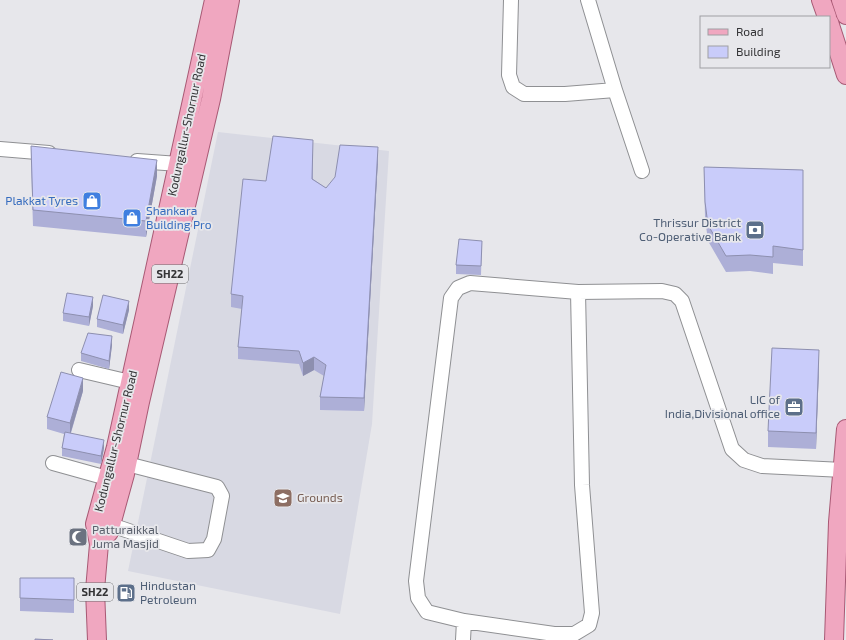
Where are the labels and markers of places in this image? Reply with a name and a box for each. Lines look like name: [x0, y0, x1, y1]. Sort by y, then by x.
shop icon: Plakkat Tyres: [81, 190, 103, 212]
place label: Plakkat Tyres: [5, 193, 78, 207]
place label: Shankara Building Pro: [146, 203, 212, 231]
shop icon: Shankara Building Pro: [121, 207, 143, 229]
place label: Thrissur District Co-Operative Bank: [639, 215, 741, 243]
bank icon: Thrissur District Co-Operative Bank: [744, 219, 766, 241]
place label: LIC of India,Divisional office: [665, 392, 780, 420]
office icon: LIC of India,Divisional office: [783, 396, 805, 418]
school or university icon: Grounds: [272, 487, 294, 509]
place label: Grounds: [297, 490, 343, 504]
place label: Patturaikkal Juma Masjid: [92, 522, 159, 551]
mosque icon: Patturaikkal Juma Masjid: [67, 526, 89, 548]
place label: Hindustan Petroleum: [140, 578, 197, 606]
fuel station icon: Hindustan Petroleum: [115, 582, 137, 604]

